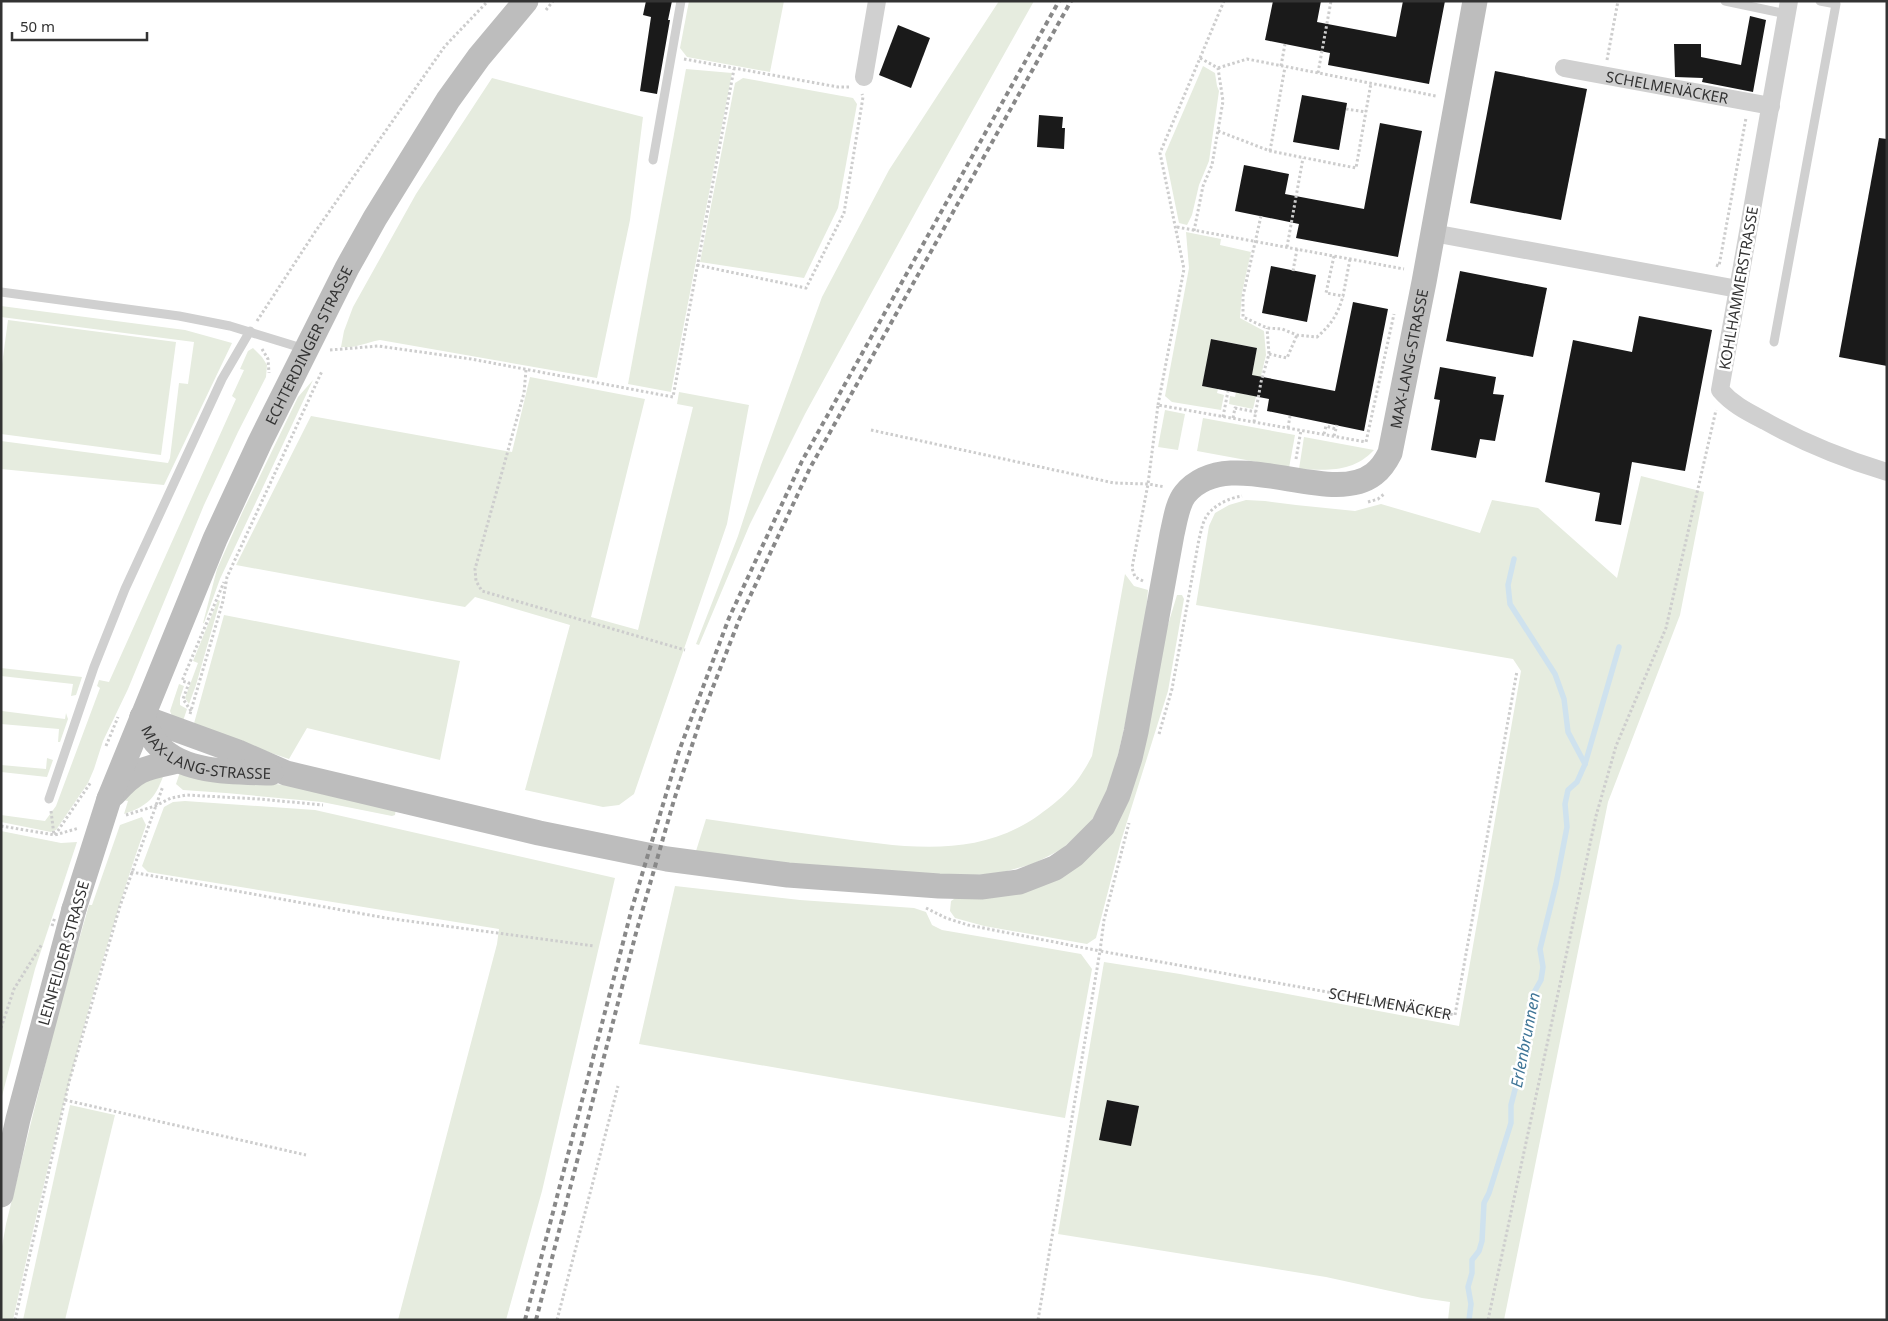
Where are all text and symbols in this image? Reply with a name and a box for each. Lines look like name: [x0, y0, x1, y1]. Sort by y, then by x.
scale bar: [12, 10, 148, 42]
text: 50 m: [20, 16, 55, 36]
street label: SCHELMENÄCKER: [1604, 66, 1731, 108]
street label: KOHLHAMMERSTRASSE: [1714, 205, 1762, 371]
street label: ECHTERDINGER STRASSE: [260, 262, 357, 428]
street label: MAX-LANG-STRASSE: [1385, 287, 1432, 430]
street label: MAX-LANG-STRASSE: [137, 722, 271, 783]
street label: LEINFELDER STRASSE: [33, 878, 93, 1028]
street label: SCHELMENÄCKER: [1327, 982, 1454, 1024]
water label: Erlenbrunnen: [1505, 990, 1545, 1090]

